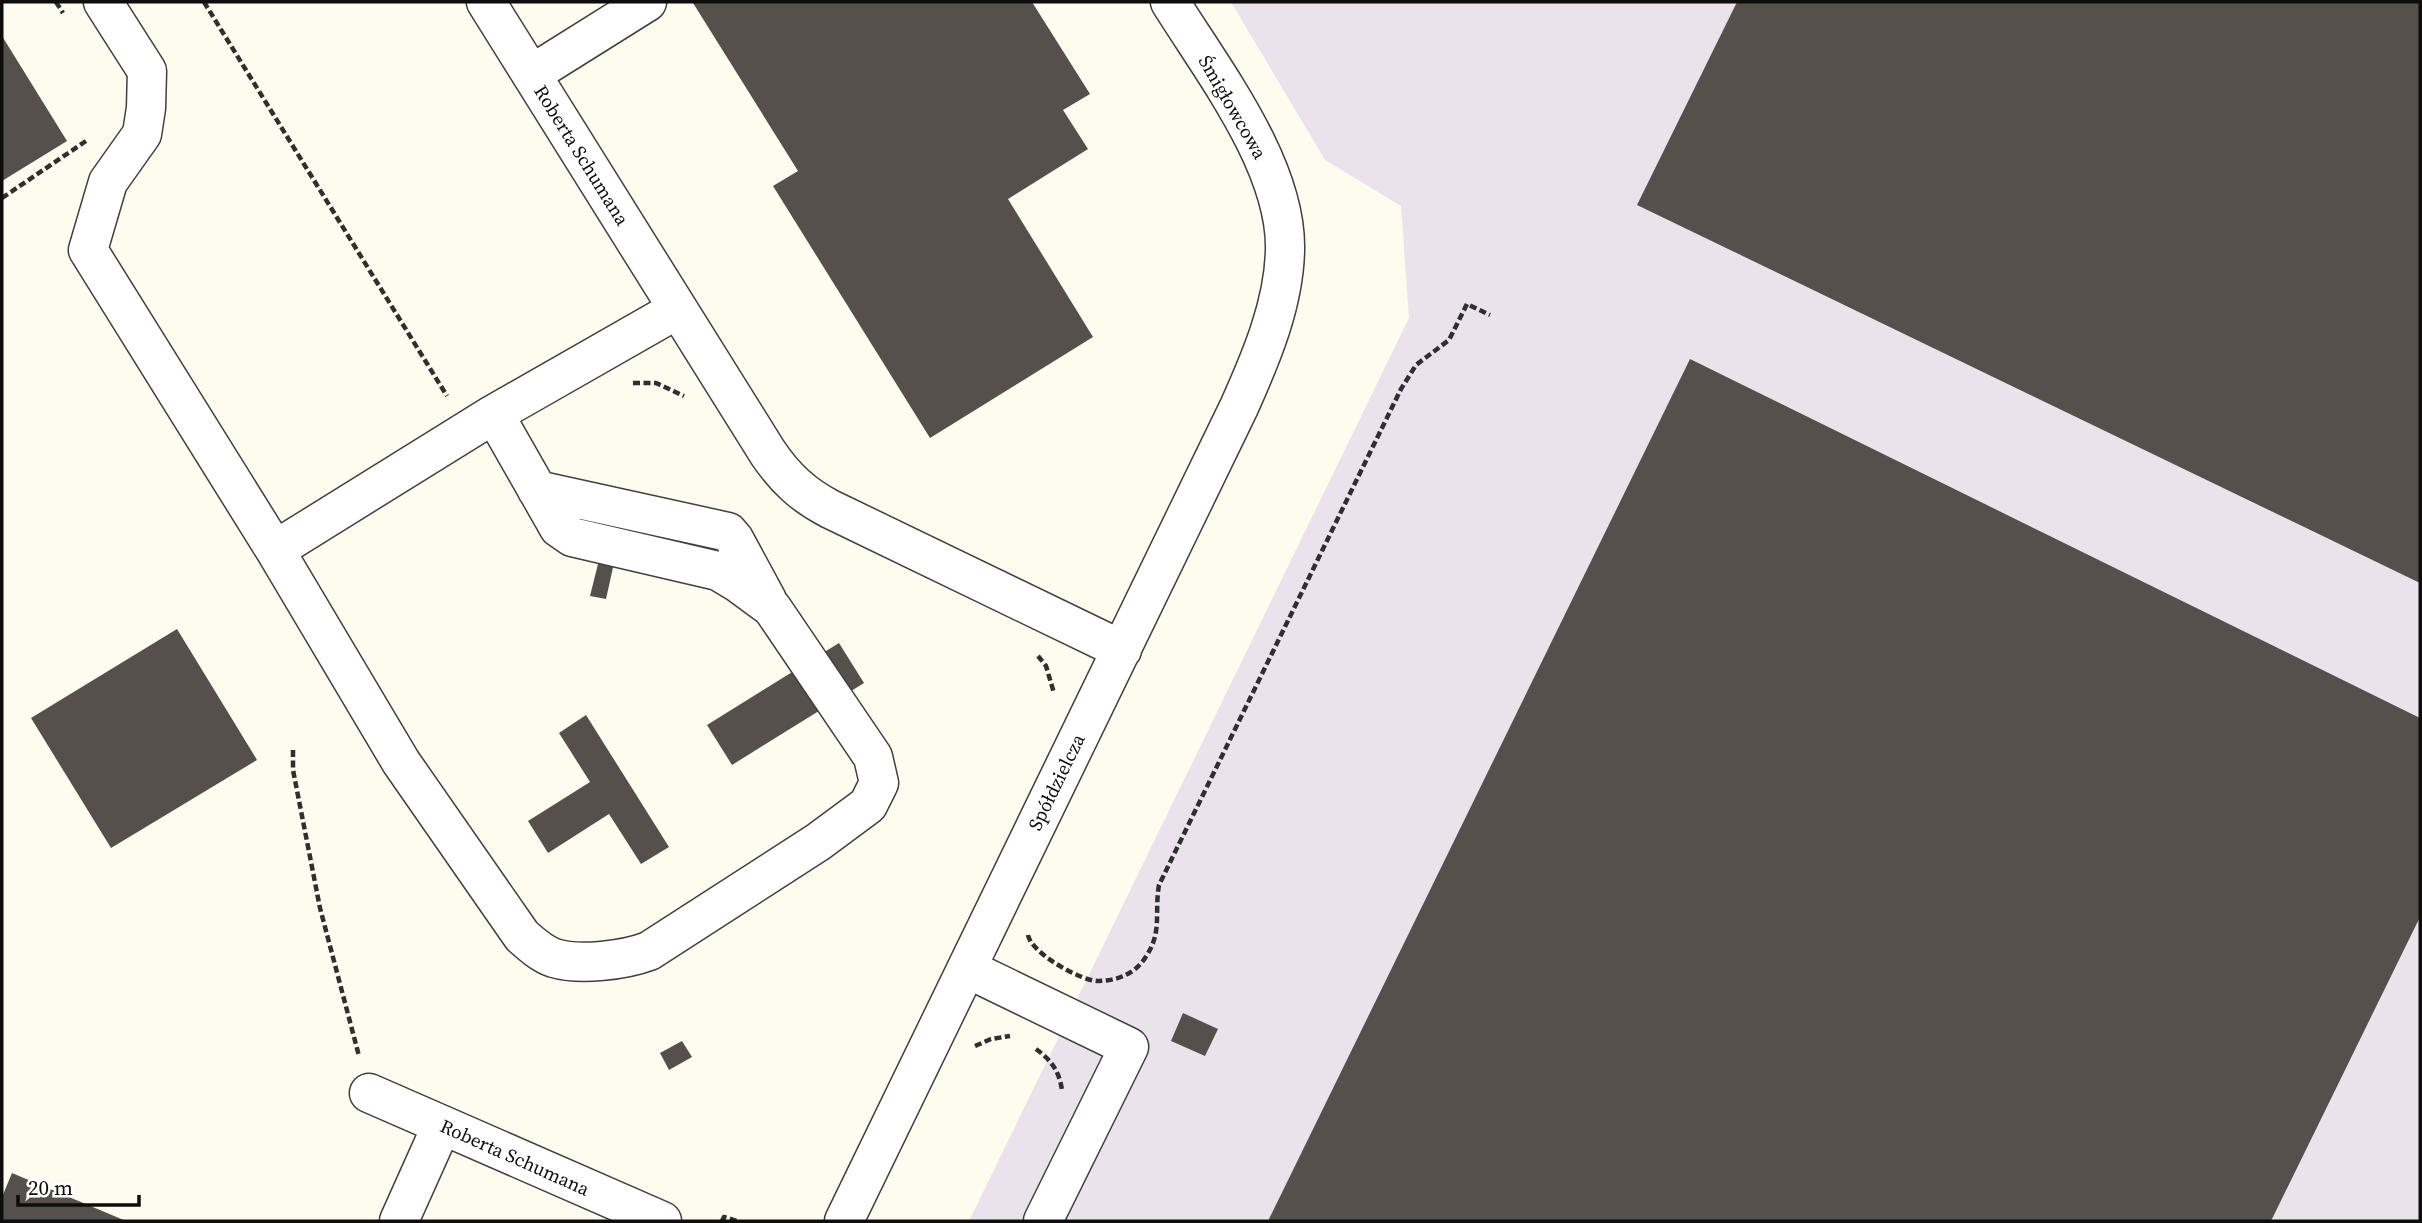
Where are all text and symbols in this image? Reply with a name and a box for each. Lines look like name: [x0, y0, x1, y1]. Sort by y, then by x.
street label: Śmigłowcowa: [1193, 50, 1273, 164]
street label: Roberta Schumana: [528, 80, 636, 230]
street label: Spółdzielcza: [1021, 729, 1091, 835]
street label: Roberta Schumana: [436, 1112, 594, 1202]
scale bar: [18, 1164, 138, 1208]
text: 20 m: [28, 1173, 73, 1202]

